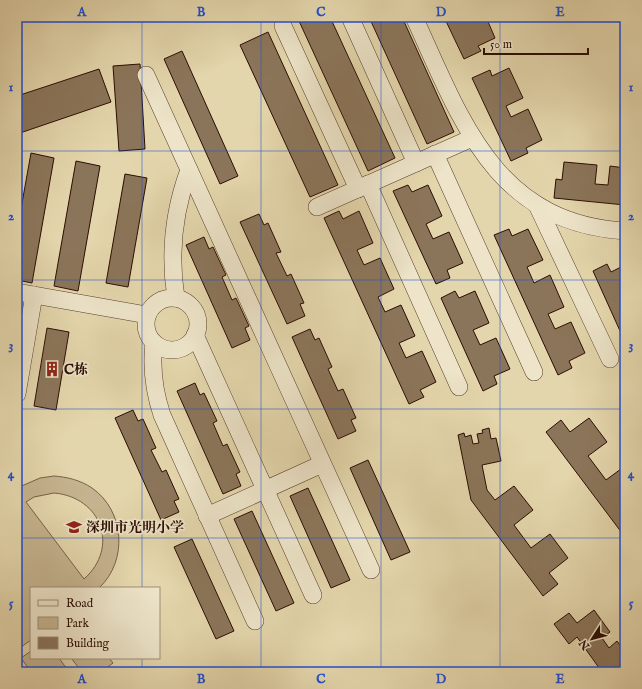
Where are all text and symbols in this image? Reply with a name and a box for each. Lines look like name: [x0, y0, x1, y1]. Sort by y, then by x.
text: A: [77, 4, 88, 21]
text: B: [197, 4, 206, 21]
text: C: [316, 4, 326, 21]
text: D: [436, 4, 447, 21]
text: E: [555, 4, 565, 21]
scale bar: [484, 30, 588, 56]
text: 50 m: [490, 37, 512, 52]
text: 1: [9, 79, 14, 96]
text: 1: [629, 79, 634, 96]
text: 2: [8, 208, 14, 225]
text: 2: [628, 208, 634, 225]
text: 3: [9, 337, 14, 354]
text: 3: [629, 337, 634, 354]
building icon: C栋: [43, 360, 61, 378]
place label: C栋: [64, 361, 88, 379]
text: 4: [8, 466, 15, 483]
text: 4: [628, 466, 635, 483]
school or university icon: 深圳市光明小学: [65, 518, 83, 536]
place label: 深圳市光明小学: [86, 519, 184, 537]
legend: [30, 587, 160, 659]
text: 5: [9, 595, 14, 612]
text: 5: [629, 595, 634, 612]
text: Road: [66, 596, 94, 611]
text: Park: [66, 616, 89, 631]
north arrow: [572, 619, 612, 659]
text: Building: [66, 636, 110, 651]
text: N: [576, 636, 594, 653]
text: A: [77, 671, 88, 688]
text: B: [197, 671, 206, 688]
text: C: [316, 671, 326, 688]
text: D: [436, 671, 447, 688]
text: E: [555, 671, 565, 688]

